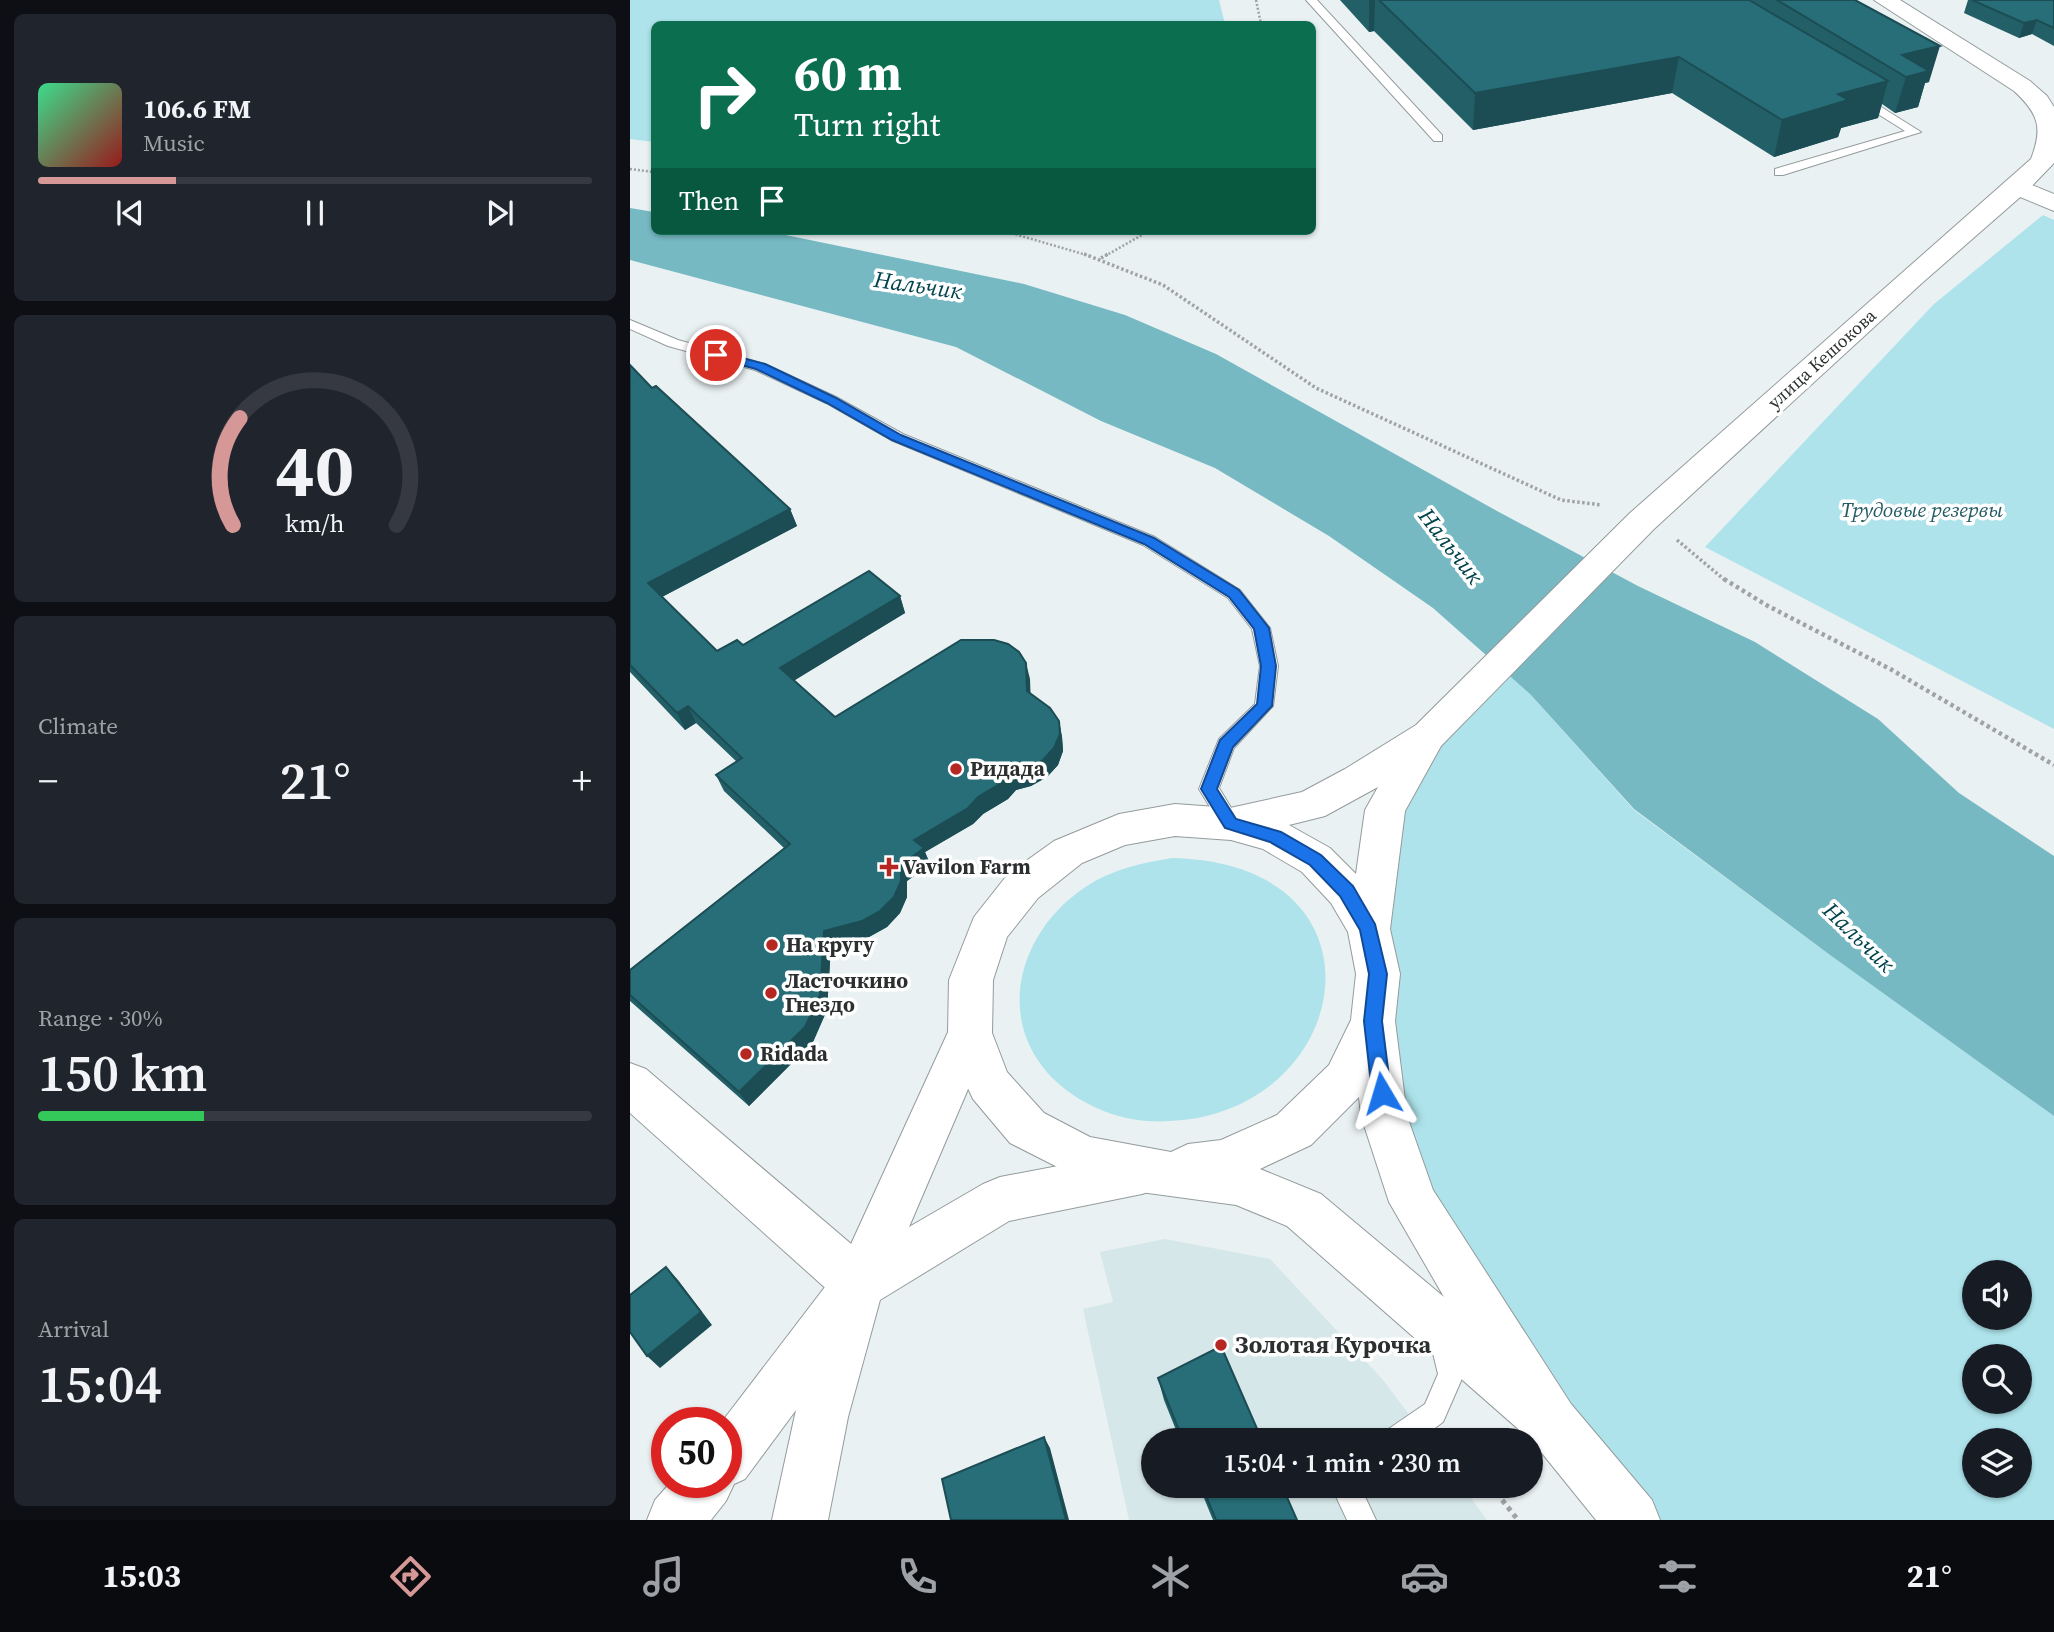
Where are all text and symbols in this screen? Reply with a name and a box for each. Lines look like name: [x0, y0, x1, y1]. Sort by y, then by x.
text: 60 m: [794, 39, 902, 106]
icon: right: [679, 49, 770, 140]
text: 106.6 FM: [143, 91, 251, 127]
text: Turn right: [794, 103, 940, 147]
text: Music: [143, 127, 205, 159]
icon: arrive: [753, 182, 791, 220]
text: Then: [679, 183, 739, 219]
icon: previous: [111, 194, 149, 232]
icon: pause: [296, 194, 334, 232]
icon: next: [481, 194, 519, 232]
water label: Нальчик: [871, 263, 965, 307]
street label: улица Кешокова: [1762, 303, 1882, 414]
pin: [686, 325, 746, 385]
icon: arrive: [697, 336, 735, 374]
text: 40: [276, 420, 354, 519]
park label: Трудовые резервы: [1841, 495, 2003, 524]
water label: Нальчик: [1410, 500, 1491, 591]
text: km/h: [285, 506, 345, 540]
text: Climate: [38, 710, 118, 742]
text: 21°: [279, 745, 351, 816]
place label: Ридада: [970, 754, 1046, 783]
text: −: [38, 755, 58, 807]
text: +: [572, 755, 592, 807]
marker: Ридада: [948, 761, 964, 777]
place label: Vavilon Farm: [903, 852, 1031, 881]
marker: Vavilon Farm: [881, 859, 897, 875]
water label: Нальчик: [1815, 894, 1902, 980]
place label: На кругу: [786, 930, 875, 959]
marker: На кругу: [764, 937, 780, 953]
place label: Ласточкино Гнездо: [785, 966, 908, 1019]
marker: Ласточкино Гнездо: [763, 985, 779, 1001]
text: Range · 30%: [38, 1002, 163, 1034]
text: 150 km: [38, 1037, 207, 1108]
place label: Ridada: [760, 1039, 829, 1068]
marker: Ridada: [738, 1046, 754, 1062]
position arrow: [1345, 1056, 1419, 1130]
map controls: [1962, 1260, 2032, 1498]
button: sound: [1962, 1260, 2032, 1330]
text: Arrival: [38, 1313, 109, 1345]
place label: Золотая Курочка: [1235, 1328, 1432, 1361]
marker: Золотая Курочка: [1213, 1337, 1229, 1353]
button: search: [1962, 1344, 2032, 1414]
text: 15:04: [38, 1348, 162, 1419]
speed limit sign: 50: [651, 1407, 742, 1498]
button: layers: [1962, 1428, 2032, 1498]
text: 15:04 · 1 min · 230 m: [1223, 1445, 1461, 1481]
icon: directions: [386, 1552, 435, 1601]
icon: music: [639, 1552, 688, 1601]
icon: phone: [893, 1552, 942, 1601]
icon: climate: [1146, 1552, 1195, 1601]
icon: car: [1400, 1552, 1449, 1601]
icon: filters: [1653, 1552, 1702, 1601]
text: 15:03: [102, 1554, 181, 1598]
text: 21°: [1907, 1554, 1952, 1598]

